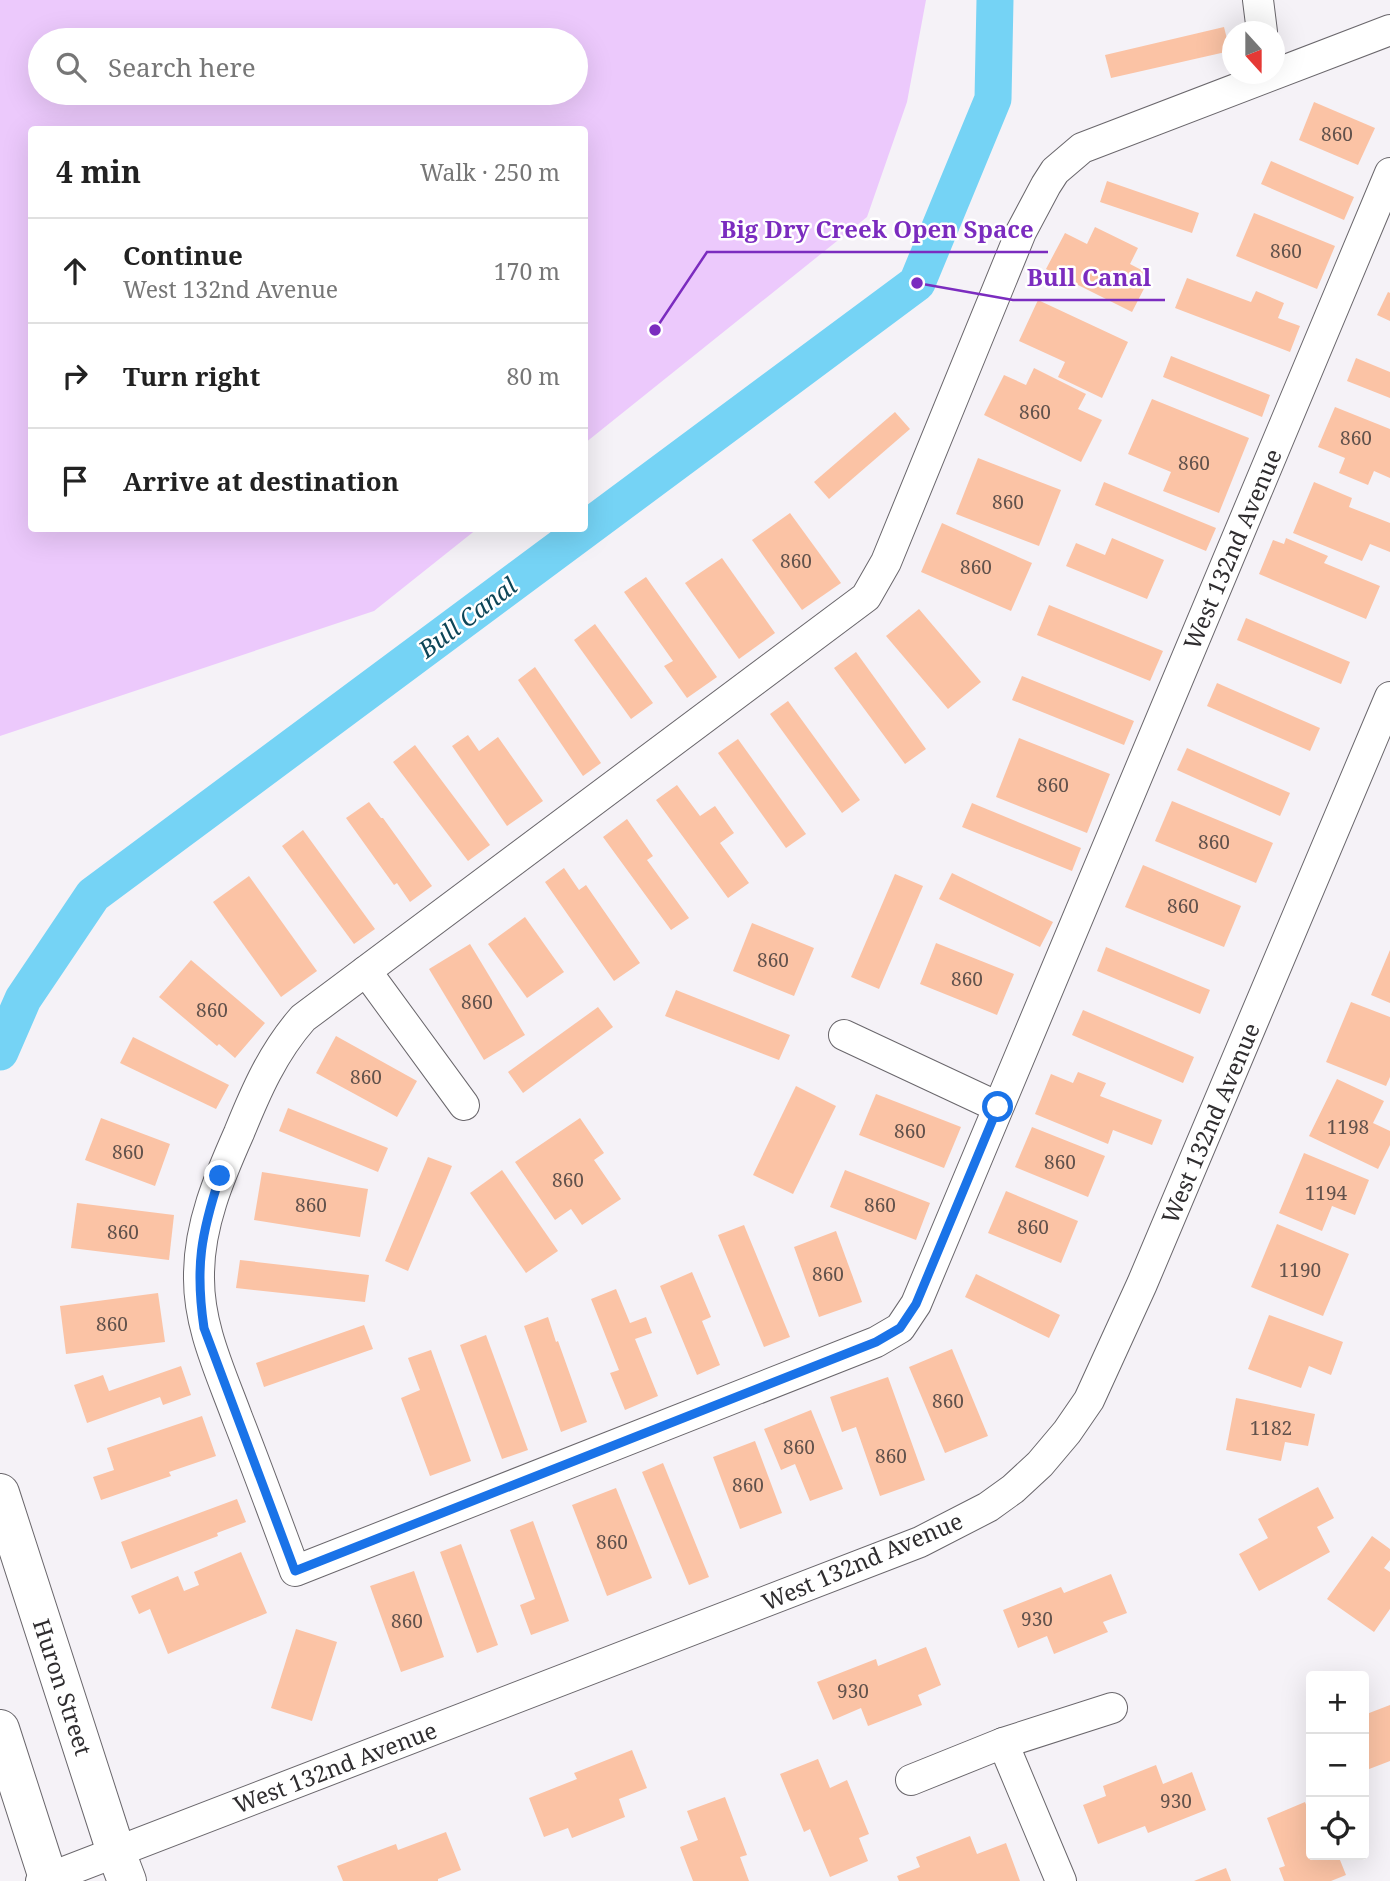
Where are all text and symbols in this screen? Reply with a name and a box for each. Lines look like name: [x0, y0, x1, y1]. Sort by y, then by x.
north arrow: [1222, 21, 1285, 84]
search box: [28, 28, 588, 105]
icon: search: [52, 48, 90, 86]
text: Search here: [108, 49, 256, 85]
house number: 860: [1321, 121, 1353, 147]
text: 4 min: [56, 151, 141, 192]
text: Walk · 250 m: [420, 156, 560, 188]
callout: Big Dry Creek Open Space: [707, 207, 1048, 252]
text: Big Dry Creek Open Space: [720, 212, 1034, 245]
text: Continue: [123, 237, 243, 273]
house number: 860: [1270, 238, 1302, 264]
icon: ahead: [56, 252, 94, 290]
text: 170 m: [494, 255, 560, 287]
callout: Bull Canal: [1013, 255, 1165, 300]
text: Bull Canal: [1027, 260, 1152, 293]
text: West 132nd Avenue: [123, 273, 338, 305]
icon: right: [56, 357, 94, 395]
text: Turn right: [123, 358, 260, 394]
text: 80 m: [507, 360, 560, 392]
house number: 860: [1019, 399, 1051, 425]
house number: 860: [1340, 425, 1372, 451]
street label: West 132nd Avenue: [1175, 444, 1289, 654]
house number: 860: [1178, 450, 1210, 476]
icon: arrive: [56, 462, 94, 500]
text: Arrive at destination: [123, 463, 399, 499]
house number: 860: [992, 489, 1024, 515]
house number: 860: [780, 548, 812, 574]
house number: 860: [960, 554, 992, 580]
water label: Bull Canal: [410, 569, 524, 666]
house number: 860: [1037, 772, 1069, 798]
house number: 860: [1198, 829, 1230, 855]
house number: 860: [1167, 893, 1199, 919]
house number: 860: [757, 947, 789, 973]
house number: 860: [951, 966, 983, 992]
house number: 860: [461, 989, 493, 1015]
house number: 860: [196, 997, 228, 1023]
street label: West 132nd Avenue: [1153, 1018, 1267, 1228]
house number: 860: [350, 1064, 382, 1090]
route start: [982, 1091, 1013, 1122]
house number: 1198: [1327, 1114, 1369, 1140]
house number: 860: [894, 1118, 926, 1144]
house number: 860: [112, 1139, 144, 1165]
house number: 860: [1044, 1149, 1076, 1175]
route end: [204, 1160, 235, 1191]
house number: 860: [552, 1167, 584, 1193]
house number: 1194: [1305, 1180, 1348, 1206]
house number: 860: [295, 1192, 327, 1218]
house number: 860: [864, 1192, 896, 1218]
house number: 860: [1017, 1214, 1049, 1240]
house number: 860: [107, 1219, 139, 1245]
house number: 1190: [1279, 1257, 1321, 1283]
house number: 860: [812, 1261, 844, 1287]
house number: 860: [96, 1311, 128, 1337]
house number: 860: [932, 1388, 964, 1414]
house number: 1182: [1250, 1415, 1292, 1441]
house number: 860: [783, 1434, 815, 1460]
house number: 860: [875, 1443, 907, 1469]
house number: 860: [732, 1472, 764, 1498]
street label: West 132nd Avenue: [757, 1504, 967, 1618]
house number: 860: [596, 1529, 628, 1555]
house number: 930: [1021, 1606, 1053, 1632]
house number: 860: [391, 1608, 423, 1634]
street label: Huron Street: [26, 1615, 100, 1759]
map controls: [1306, 1671, 1369, 1860]
button: +: [1306, 1671, 1369, 1734]
house number: 930: [837, 1678, 869, 1704]
street label: West 132nd Avenue: [229, 1714, 441, 1820]
button: −: [1306, 1734, 1369, 1797]
house number: 930: [1160, 1788, 1192, 1814]
button: locate: [1306, 1797, 1369, 1860]

